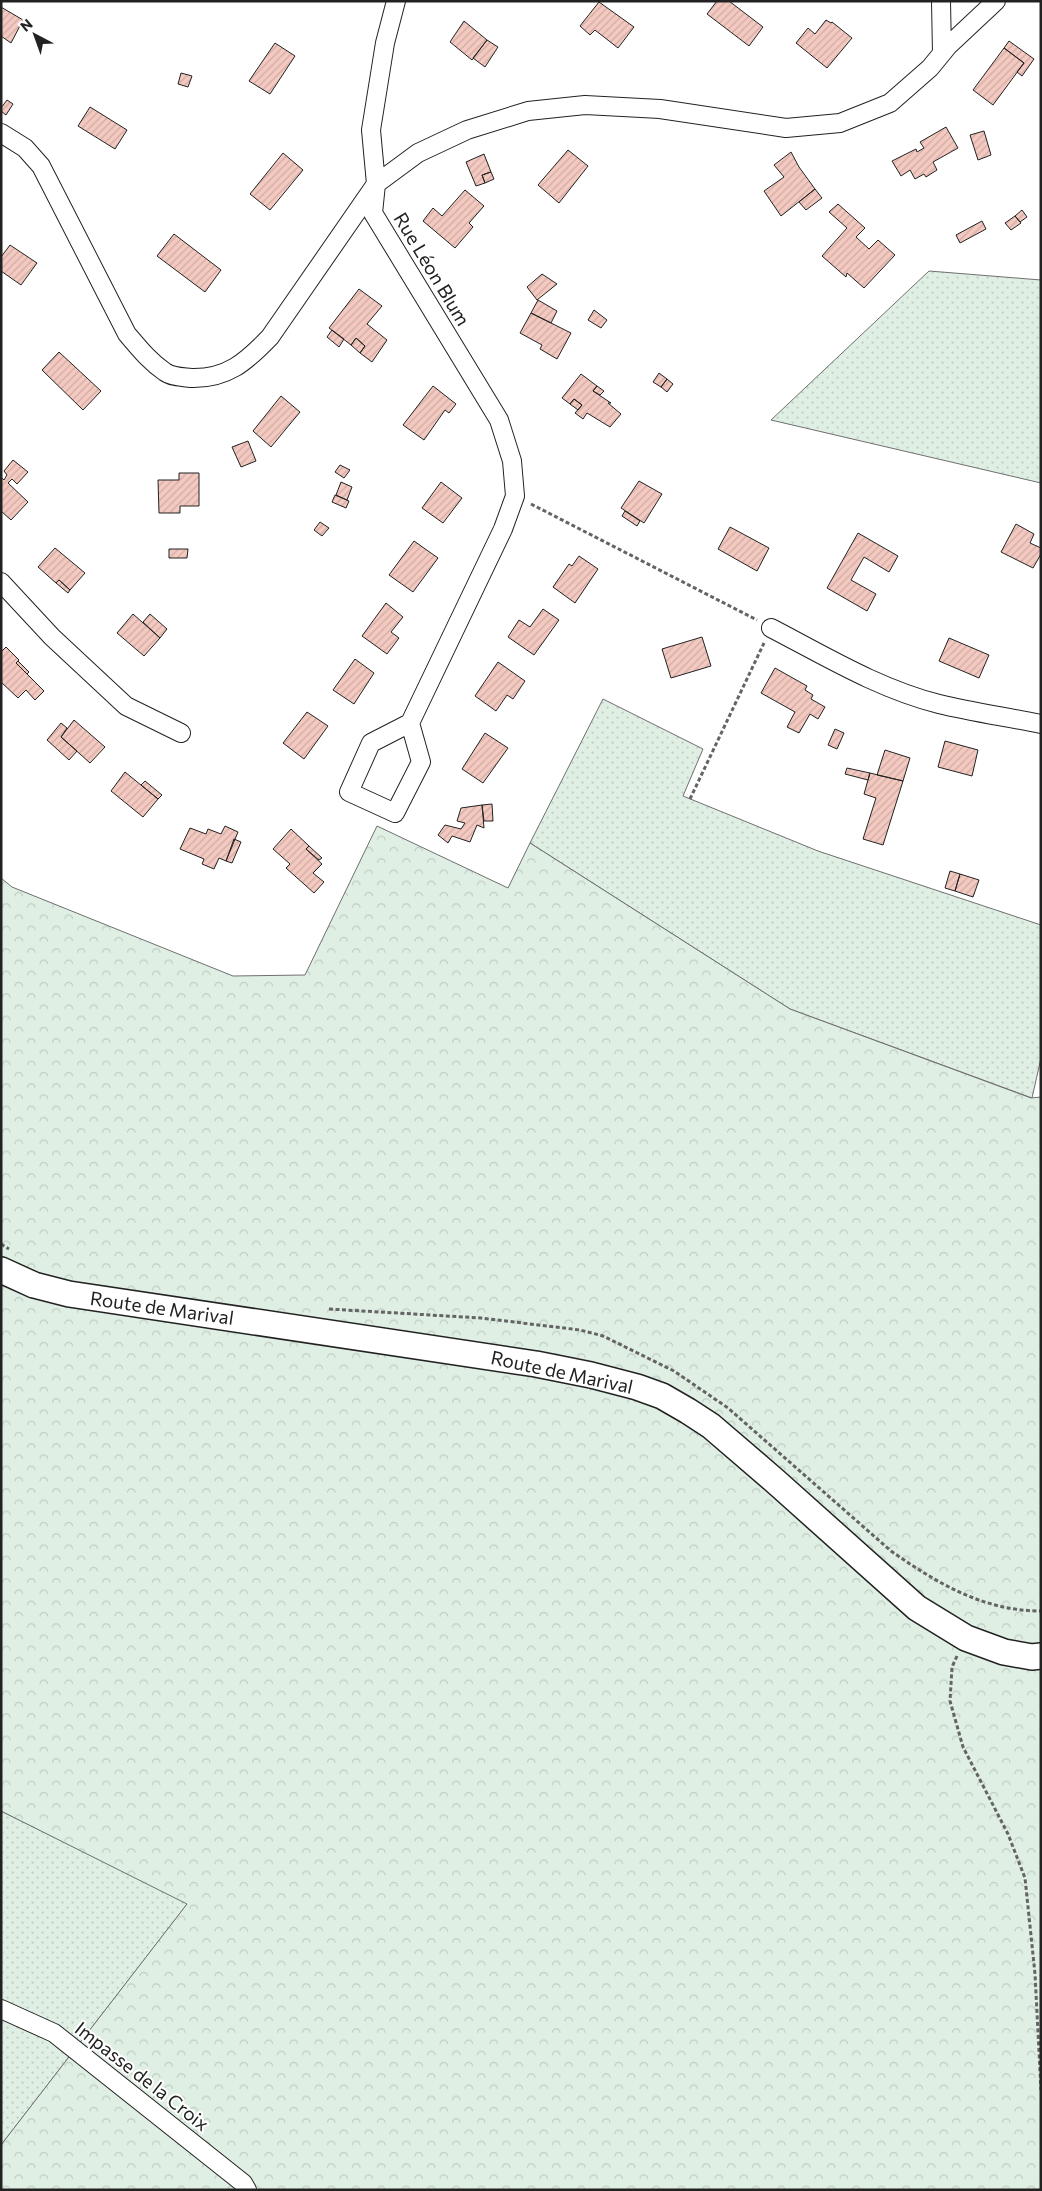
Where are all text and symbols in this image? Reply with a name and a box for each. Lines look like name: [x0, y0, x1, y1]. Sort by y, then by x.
north arrow: [10, 10, 60, 60]
text: N: [17, 15, 36, 35]
street label: Rue Léon Blum: [390, 208, 475, 330]
street label: Route de Marival: [89, 1286, 235, 1329]
street label: Route de Marival: [489, 1345, 635, 1398]
street label: Impasse de la Croix: [71, 2016, 214, 2135]

